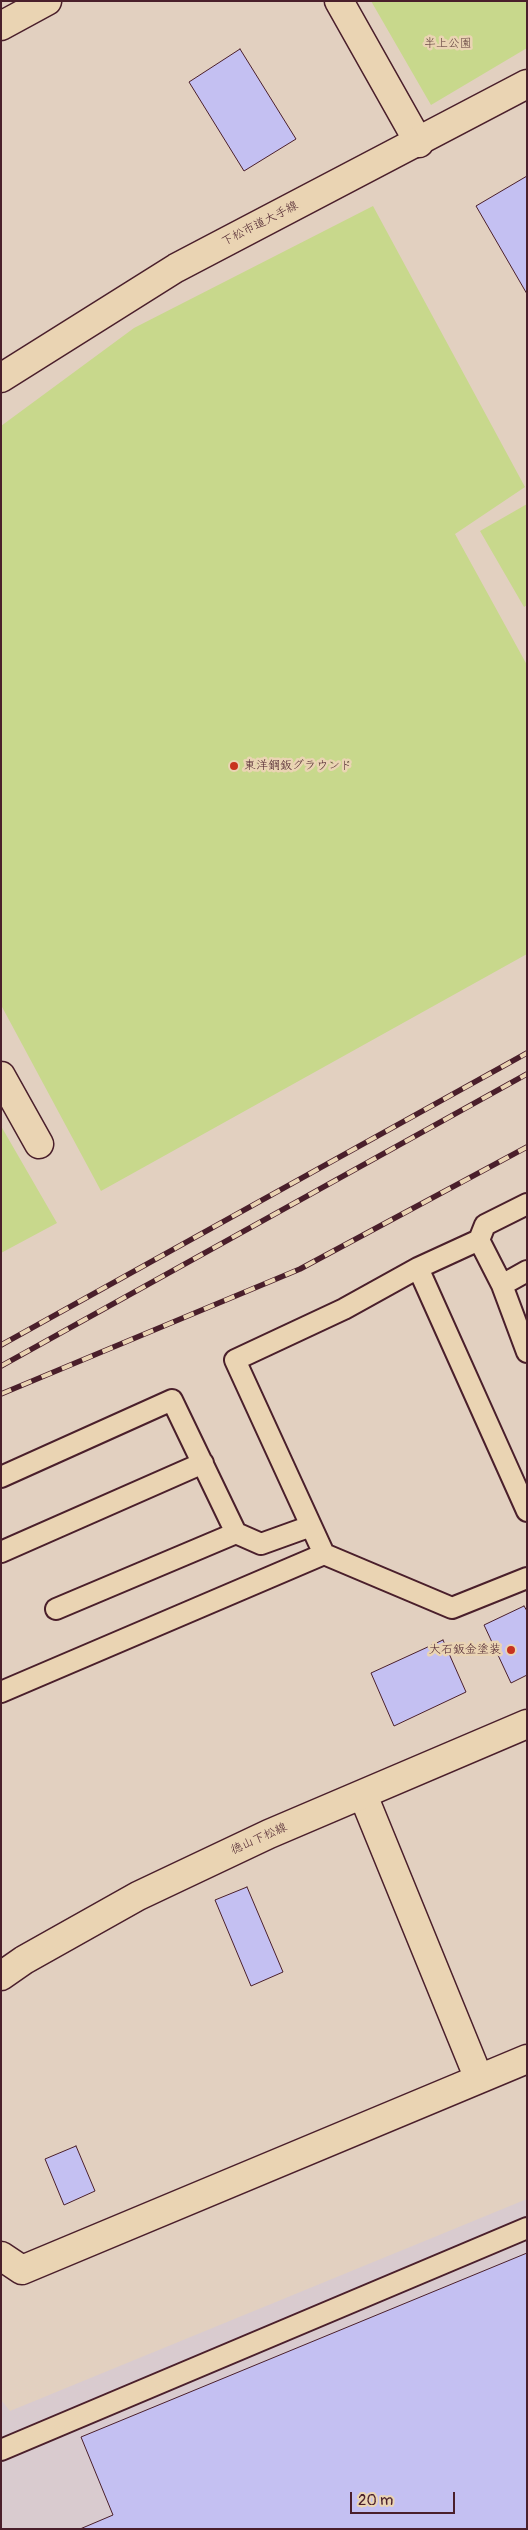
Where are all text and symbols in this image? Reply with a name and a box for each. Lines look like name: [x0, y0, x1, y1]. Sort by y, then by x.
park label: 半上公園: [424, 37, 472, 51]
street label: 下松市道大手線: [219, 199, 301, 249]
place label: 東洋鋼鈑グラウンド: [244, 759, 352, 773]
marker: 東洋鋼鈑グラウンド: [228, 760, 240, 772]
place label: 大石鈑金塗装: [429, 1643, 501, 1657]
marker: 大石鈑金塗装: [505, 1644, 517, 1656]
street label: 徳山下松線: [229, 1820, 289, 1858]
scale bar: [353, 2482, 458, 2514]
text: 20 m: [358, 2491, 393, 2510]

